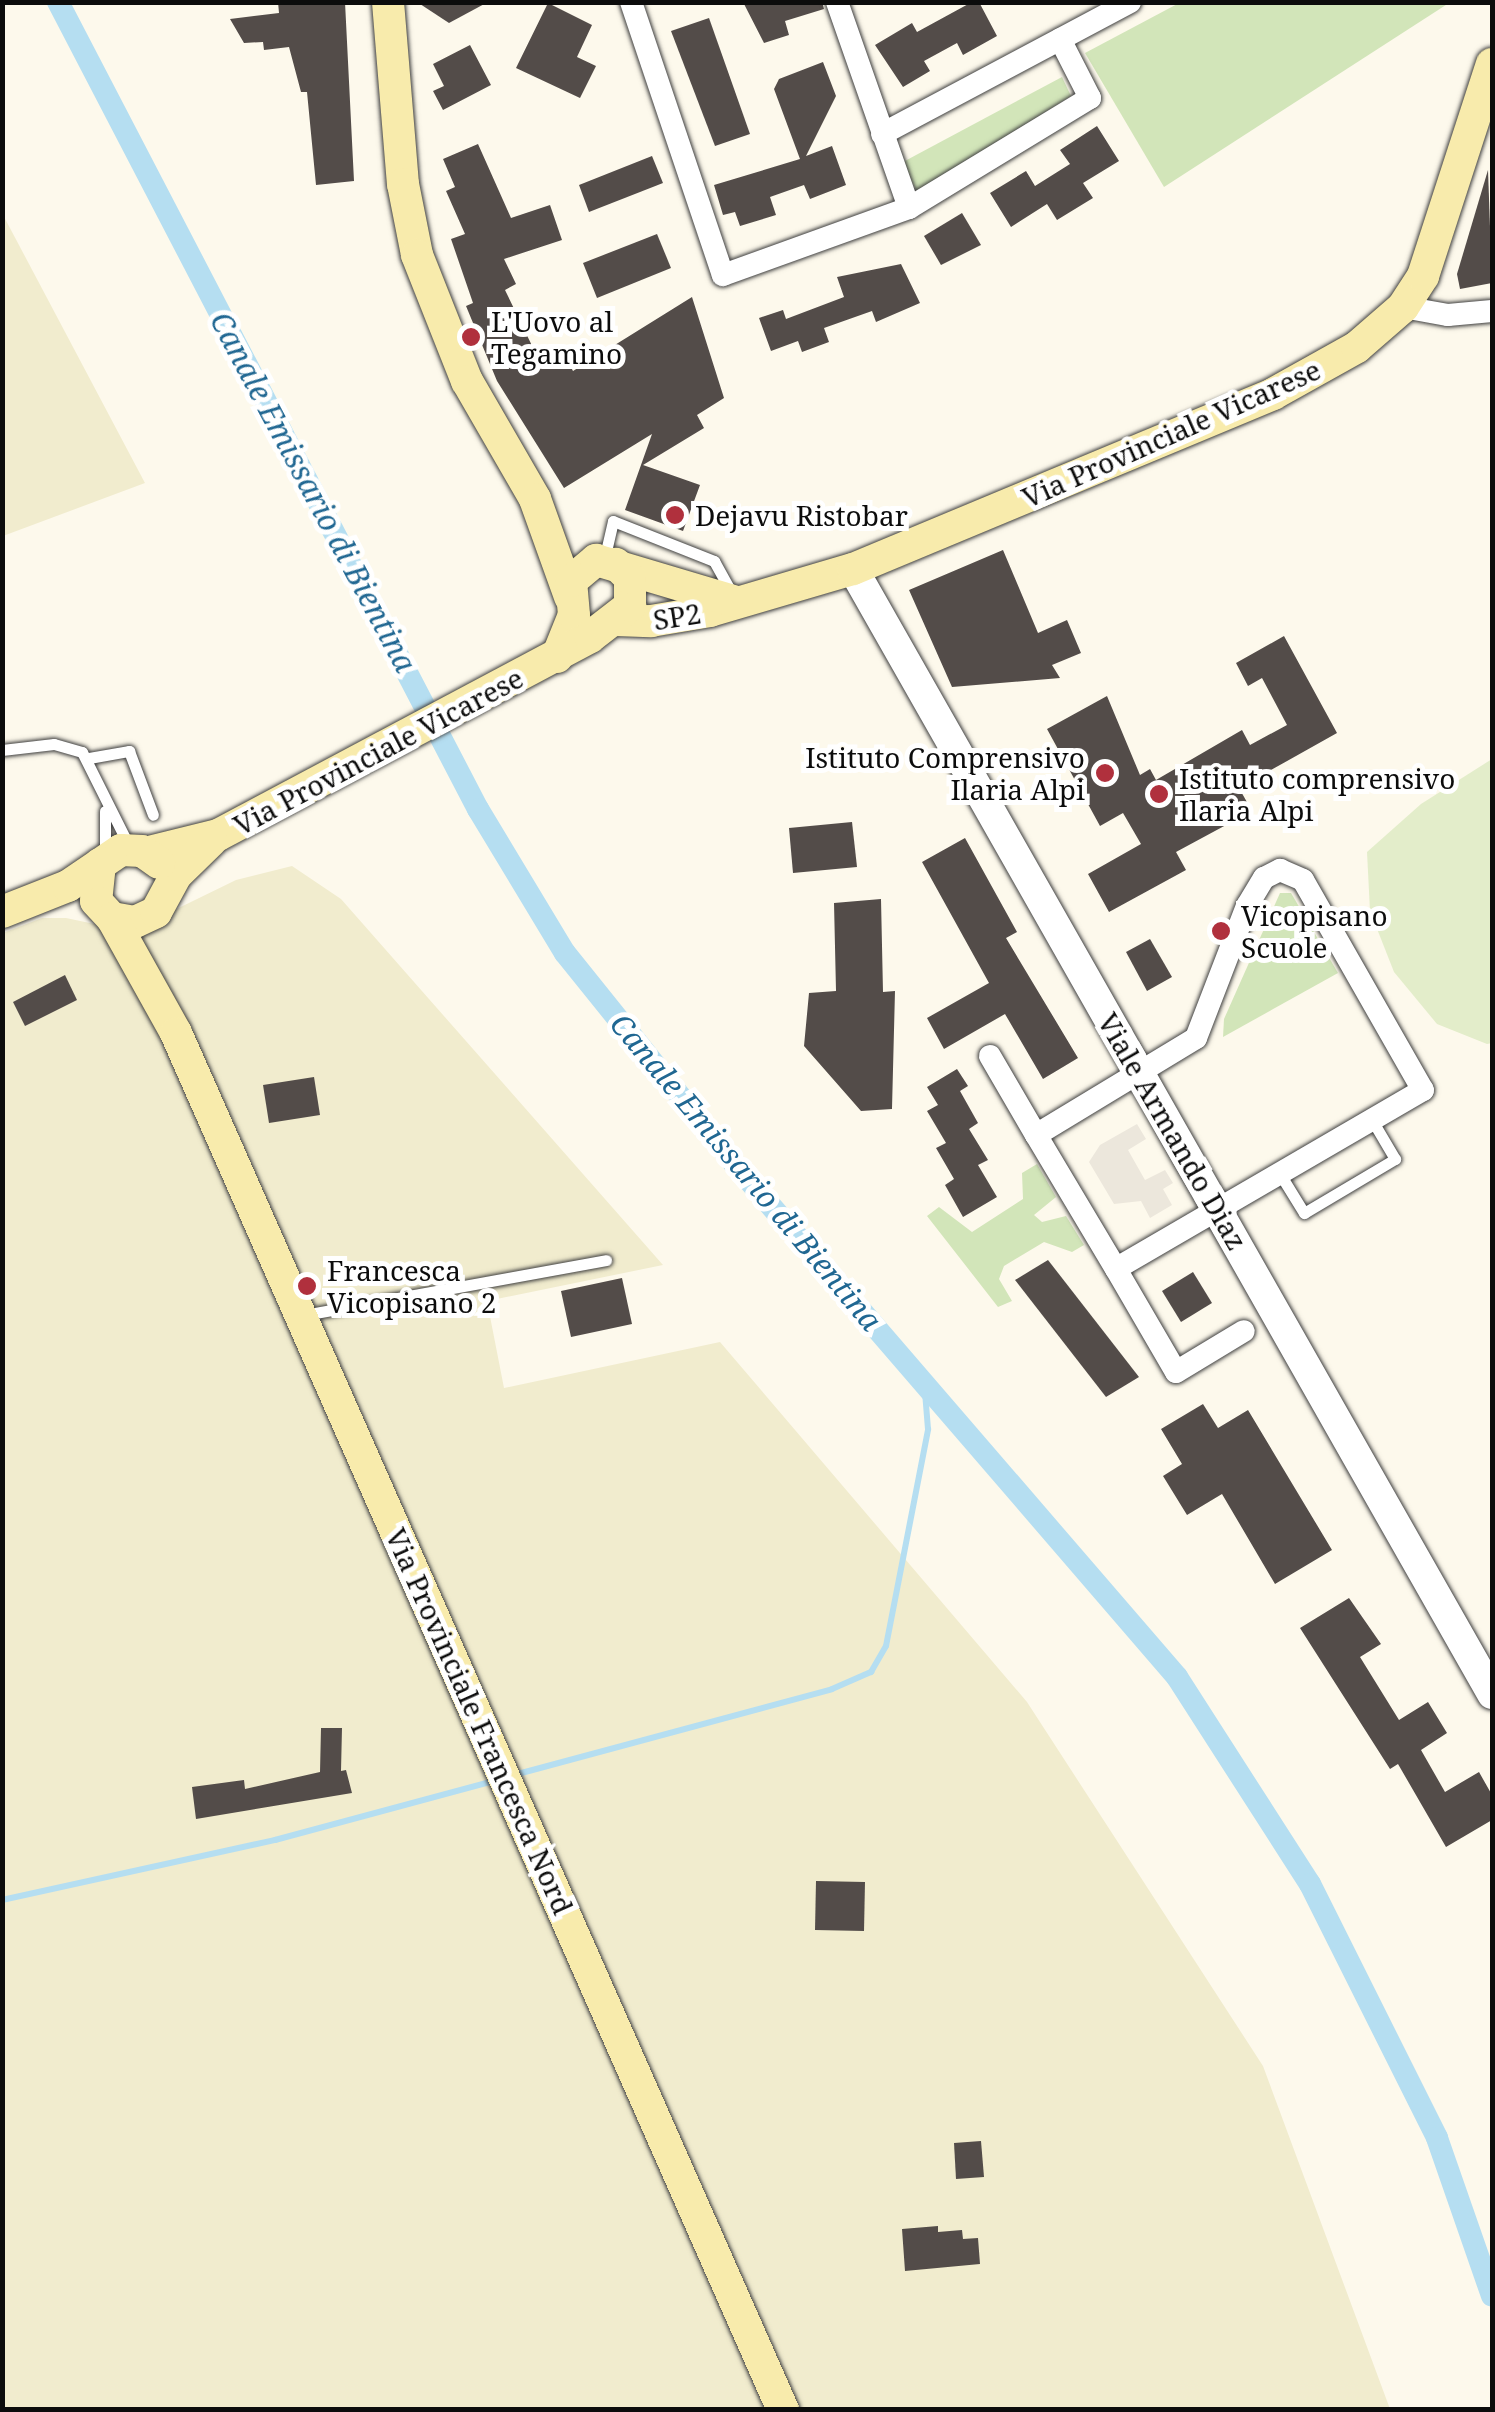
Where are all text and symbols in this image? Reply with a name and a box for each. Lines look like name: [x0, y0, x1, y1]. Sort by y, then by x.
place label: L'Uovo al Tegamino: [491, 304, 622, 370]
water label: Canale Emissario di Bientina: [203, 306, 423, 678]
marker: L'Uovo al Tegamino: [460, 326, 482, 348]
street label: Via Provinciale Vicarese: [1017, 352, 1325, 514]
place label: Dejavu Ristobar: [695, 498, 908, 532]
marker: Dejavu Ristobar: [664, 504, 686, 526]
street label: SP2: [651, 596, 703, 636]
street label: Via Provinciale Vicarese: [228, 660, 528, 842]
place label: Istituto Comprensivo Ilaria Alpi: [805, 740, 1085, 806]
place label: Istituto comprensivo Ilaria Alpi: [1179, 761, 1455, 827]
marker: Istituto Comprensivo Ilaria Alpi: [1094, 762, 1116, 784]
marker: Istituto comprensivo Ilaria Alpi: [1148, 783, 1170, 805]
place label: Vicopisano Scuole: [1241, 898, 1388, 964]
marker: Vicopisano Scuole: [1210, 920, 1232, 942]
water label: Canale Emissario di Bientina: [603, 1006, 889, 1338]
street label: Viale Armando Diaz: [1092, 1007, 1254, 1255]
place label: Francesca Vicopisano 2: [327, 1253, 496, 1319]
marker: Francesca Vicopisano 2: [296, 1275, 318, 1297]
street label: Via Provinciale Francesca Nord: [379, 1523, 581, 1919]

